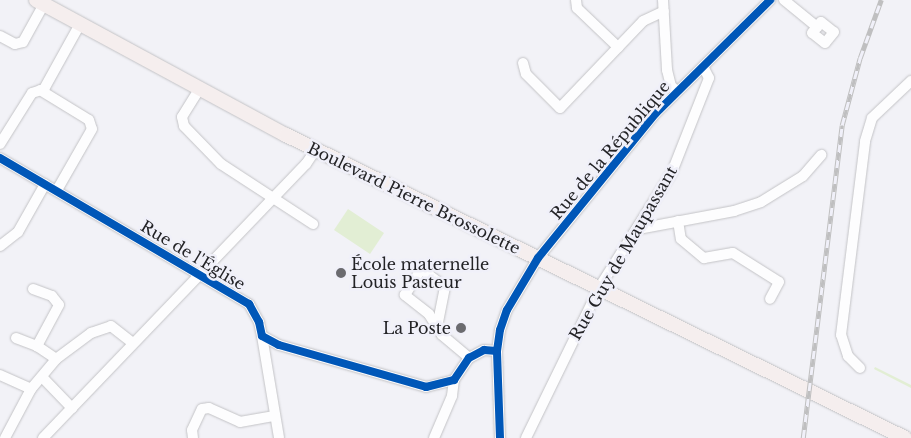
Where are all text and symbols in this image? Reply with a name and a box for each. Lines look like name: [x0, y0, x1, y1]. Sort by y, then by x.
street label: Rue de la République: [546, 77, 674, 223]
street label: Boulevard Pierre Brossolette: [305, 138, 523, 258]
street label: Rue Guy de Maupassant: [565, 162, 681, 344]
street label: Rue de l'Église: [137, 216, 249, 294]
place label: École maternelle Louis Pasteur: [351, 254, 489, 292]
marker: École maternelle Louis Pasteur: [335, 267, 347, 279]
place label: La Poste: [382, 318, 451, 338]
marker: La Poste: [455, 322, 467, 334]

